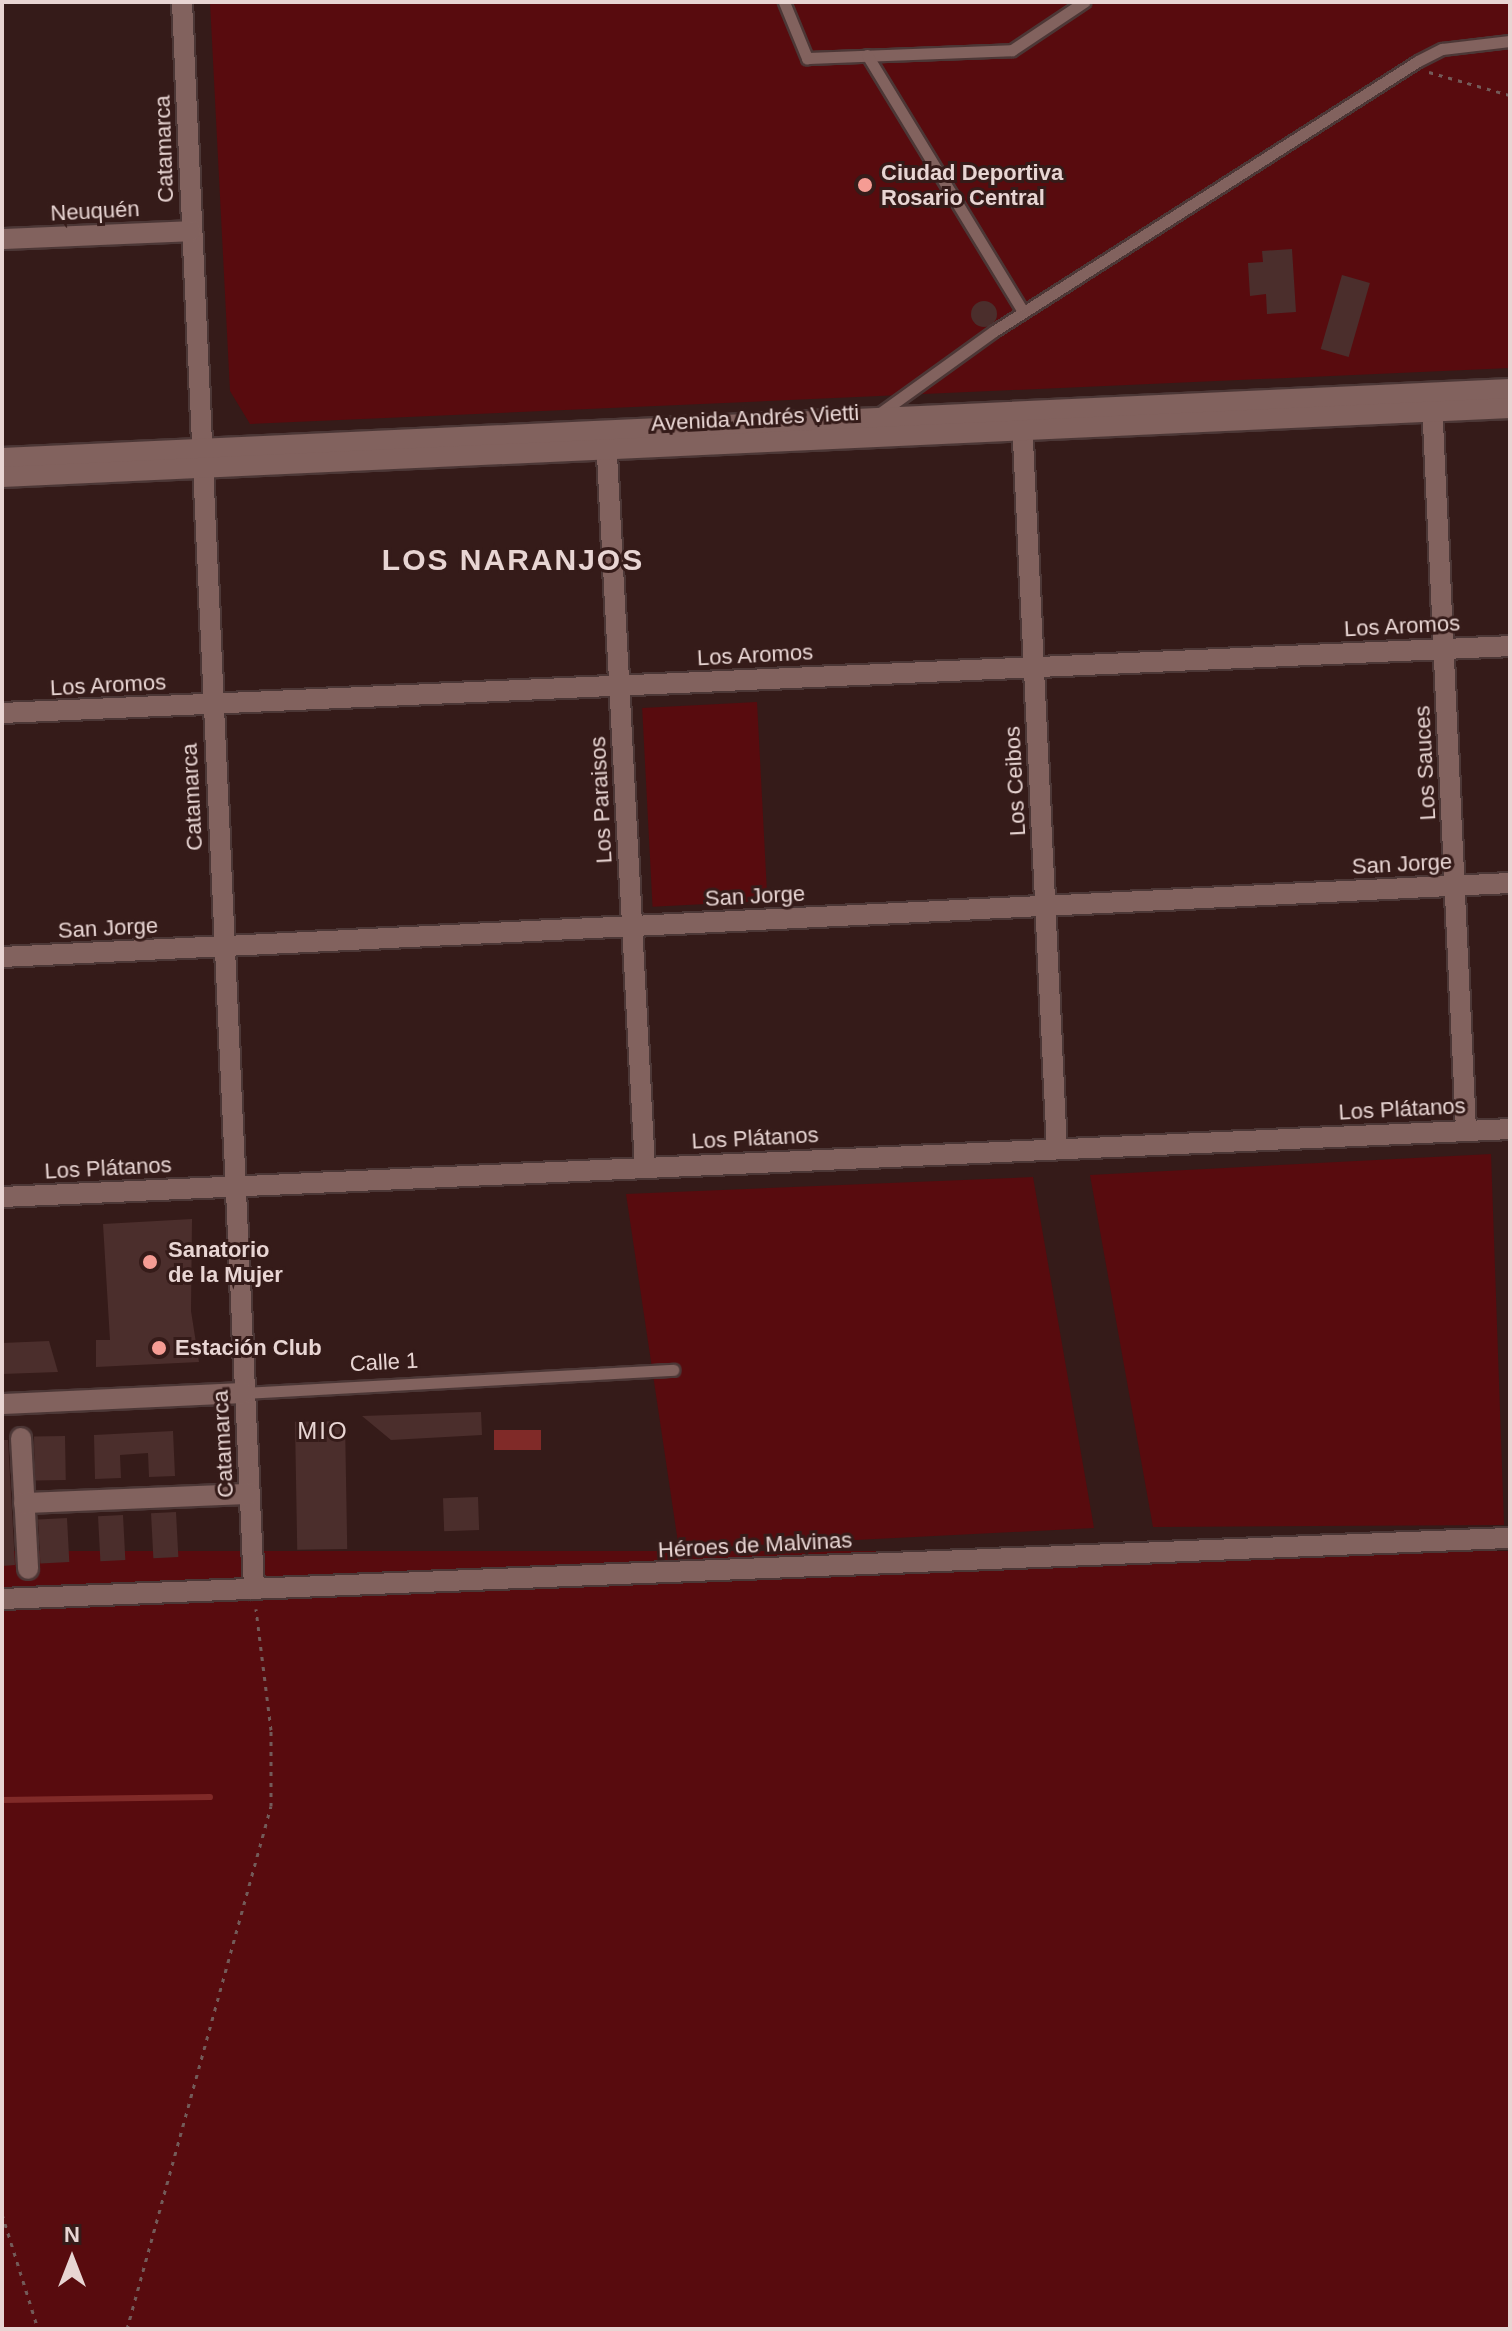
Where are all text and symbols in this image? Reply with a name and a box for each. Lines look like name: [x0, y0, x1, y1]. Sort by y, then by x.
street label: Catamarca: [149, 95, 179, 203]
place label: Ciudad Deportiva Rosario Central: [881, 159, 1063, 210]
marker: Ciudad Deportiva Rosario Central: [856, 176, 874, 194]
street label: Neuquén: [50, 195, 140, 227]
street label: Avenida Andrés Vietti: [650, 399, 860, 437]
district label: LOS NARANJOS: [382, 542, 644, 578]
street label: Los Aromos: [1343, 610, 1461, 642]
street label: Los Aromos: [696, 639, 814, 671]
street label: Los Aromos: [49, 669, 167, 701]
street label: Los Sauces: [1409, 705, 1441, 821]
street label: Los Ceibos: [999, 725, 1031, 837]
street label: Los Paraisos: [584, 736, 618, 864]
street label: Catamarca: [176, 743, 208, 851]
street label: San Jorge: [1351, 848, 1453, 880]
street label: San Jorge: [704, 880, 806, 912]
street label: San Jorge: [57, 912, 159, 944]
street label: Los Plátanos: [1338, 1092, 1466, 1126]
street label: Los Plátanos: [691, 1121, 819, 1155]
street label: Los Plátanos: [44, 1151, 172, 1185]
place label: Sanatorio de la Mujer: [168, 1236, 283, 1288]
marker: Sanatorio de la Mujer: [139, 1251, 161, 1273]
place label: Estación Club: [175, 1335, 322, 1361]
marker: Estación Club: [150, 1339, 168, 1357]
street label: Calle 1: [349, 1347, 419, 1377]
street label: Catamarca: [207, 1390, 239, 1498]
district label: MIO: [297, 1417, 349, 1445]
street label: Héroes de Malvinas: [657, 1527, 853, 1563]
north arrow: [32, 2219, 112, 2299]
text: N: [64, 2222, 80, 2247]

